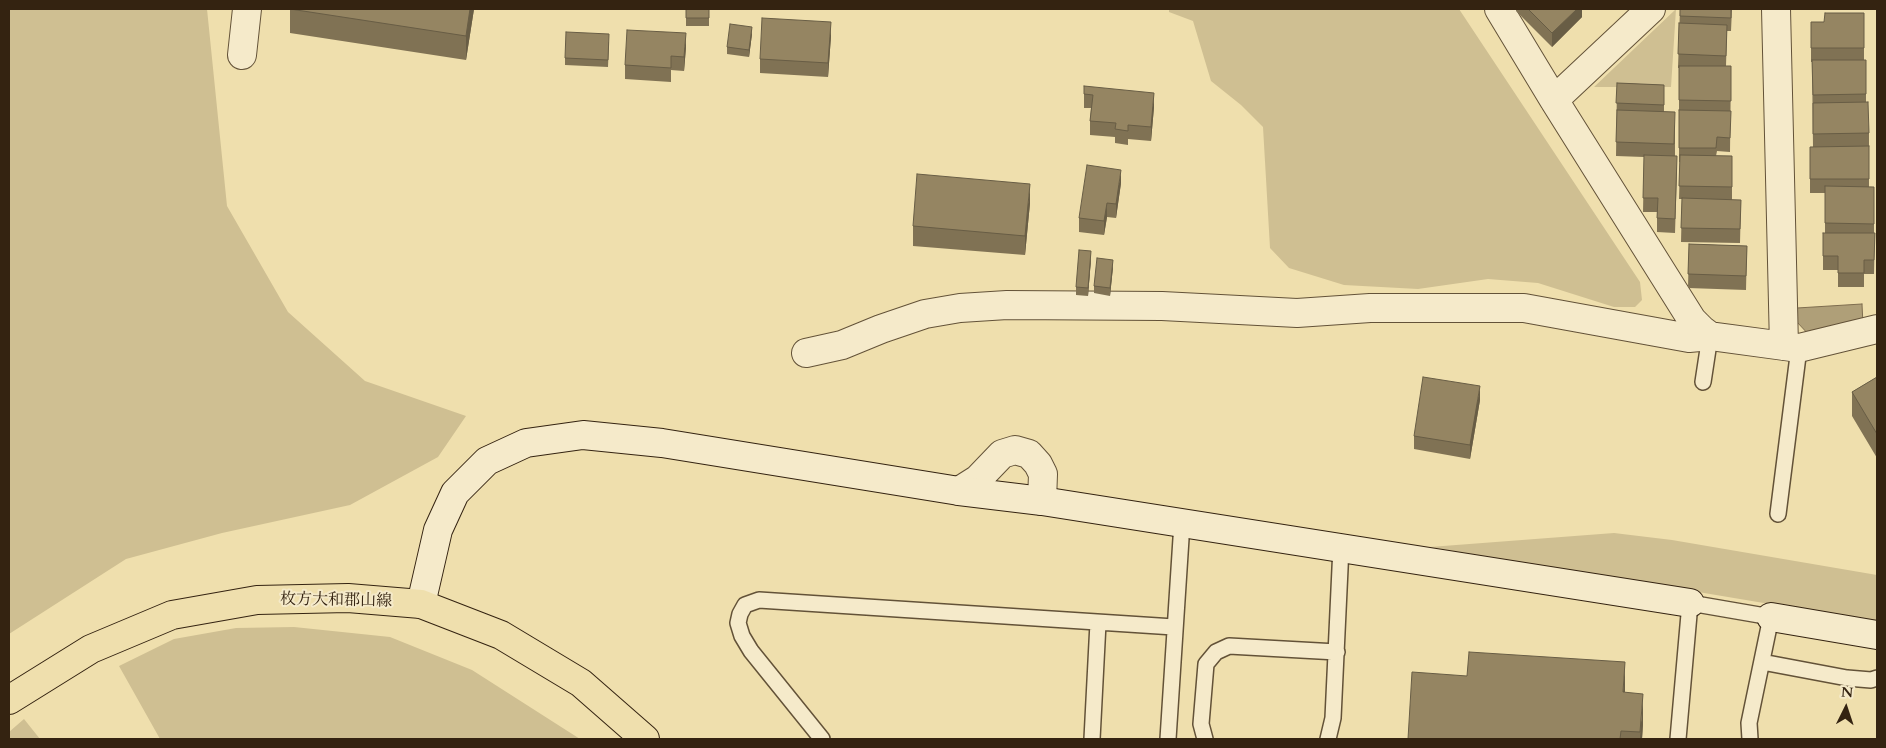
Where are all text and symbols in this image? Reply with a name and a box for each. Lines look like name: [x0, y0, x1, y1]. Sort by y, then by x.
street label: 枚方大和郡山線: [280, 590, 392, 612]
north arrow: [1821, 683, 1871, 733]
text: N: [1840, 683, 1854, 702]

